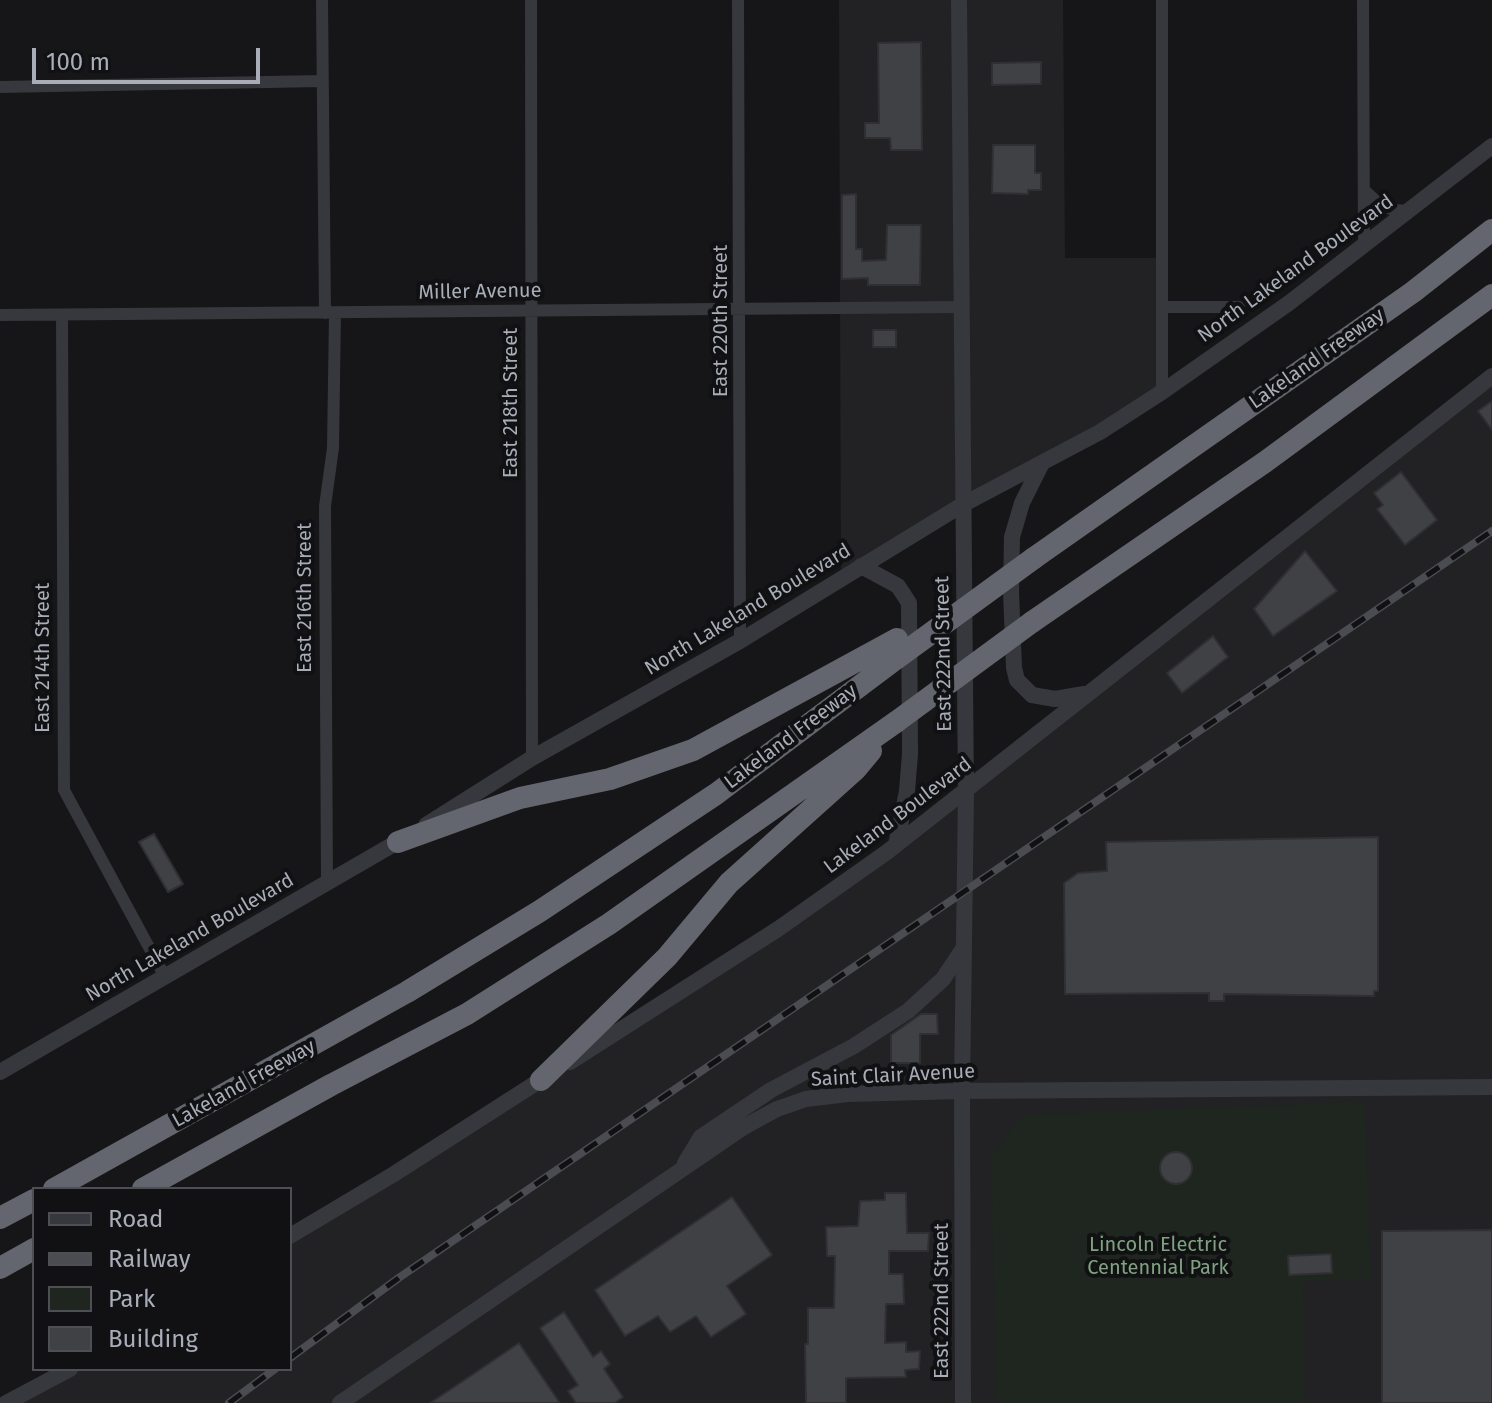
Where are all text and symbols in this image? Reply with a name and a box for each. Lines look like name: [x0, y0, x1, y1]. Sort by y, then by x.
scale bar: [36, 32, 264, 82]
text: 100 m: [46, 48, 110, 76]
street label: North Lakeland Boulevard: [1193, 190, 1399, 348]
street label: East 220th Street: [709, 245, 733, 397]
street label: Miller Avenue: [418, 279, 542, 305]
street label: Lakeland Freeway: [1245, 303, 1389, 415]
street label: East 218th Street: [499, 328, 523, 478]
street label: East 216th Street: [293, 523, 317, 673]
street label: North Lakeland Boulevard: [641, 539, 855, 681]
street label: East 222nd Street: [931, 576, 957, 732]
street label: East 214th Street: [31, 583, 55, 733]
street label: Lakeland Freeway: [720, 679, 862, 795]
street label: Lakeland Boulevard: [819, 753, 977, 879]
street label: North Lakeland Boulevard: [82, 869, 298, 1007]
street label: Lakeland Freeway: [168, 1035, 320, 1133]
street label: Saint Clair Avenue: [810, 1060, 976, 1092]
legend: [32, 1187, 292, 1371]
text: Road: [108, 1205, 163, 1233]
street label: East 222nd Street: [930, 1223, 954, 1379]
park label: Lincoln Electric Centennial Park: [1087, 1233, 1229, 1280]
text: Railway: [108, 1245, 191, 1273]
text: Park: [108, 1285, 155, 1313]
text: Building: [108, 1325, 198, 1353]

